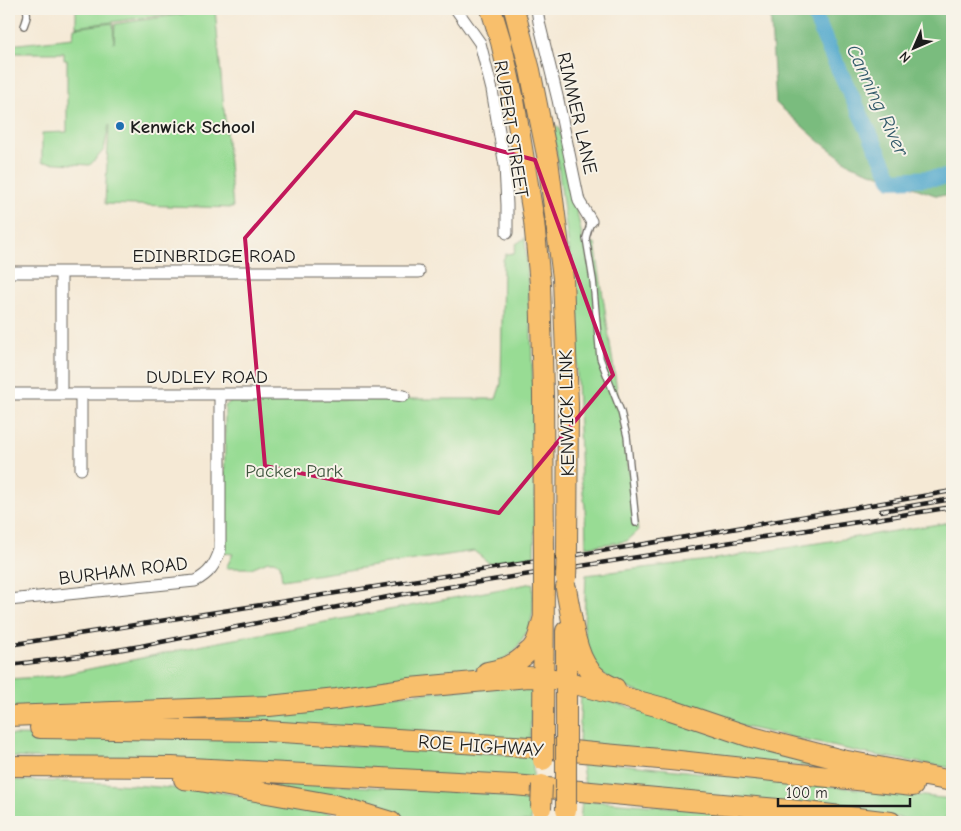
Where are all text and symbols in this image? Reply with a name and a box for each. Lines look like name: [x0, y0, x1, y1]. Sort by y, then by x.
north arrow: [888, 22, 938, 72]
water label: Canning River: [842, 41, 914, 161]
text: N: [896, 48, 914, 66]
street label: RIMMER LANE: [552, 50, 602, 176]
street label: RUPERT STREET: [489, 59, 533, 199]
place label: Kenwick School: [130, 116, 255, 138]
marker: Kenwick School: [114, 120, 126, 132]
street label: EDINBRIDGE ROAD: [132, 245, 296, 267]
street label: KENWICK LINK: [555, 349, 579, 477]
street label: DUDLEY ROAD: [146, 366, 268, 388]
park label: Packer Park: [245, 460, 343, 482]
street label: BURHAM ROAD: [57, 552, 189, 590]
street label: ROE HIGHWAY: [417, 731, 545, 761]
scale bar: [778, 776, 911, 808]
text: 100 m: [786, 784, 828, 802]

